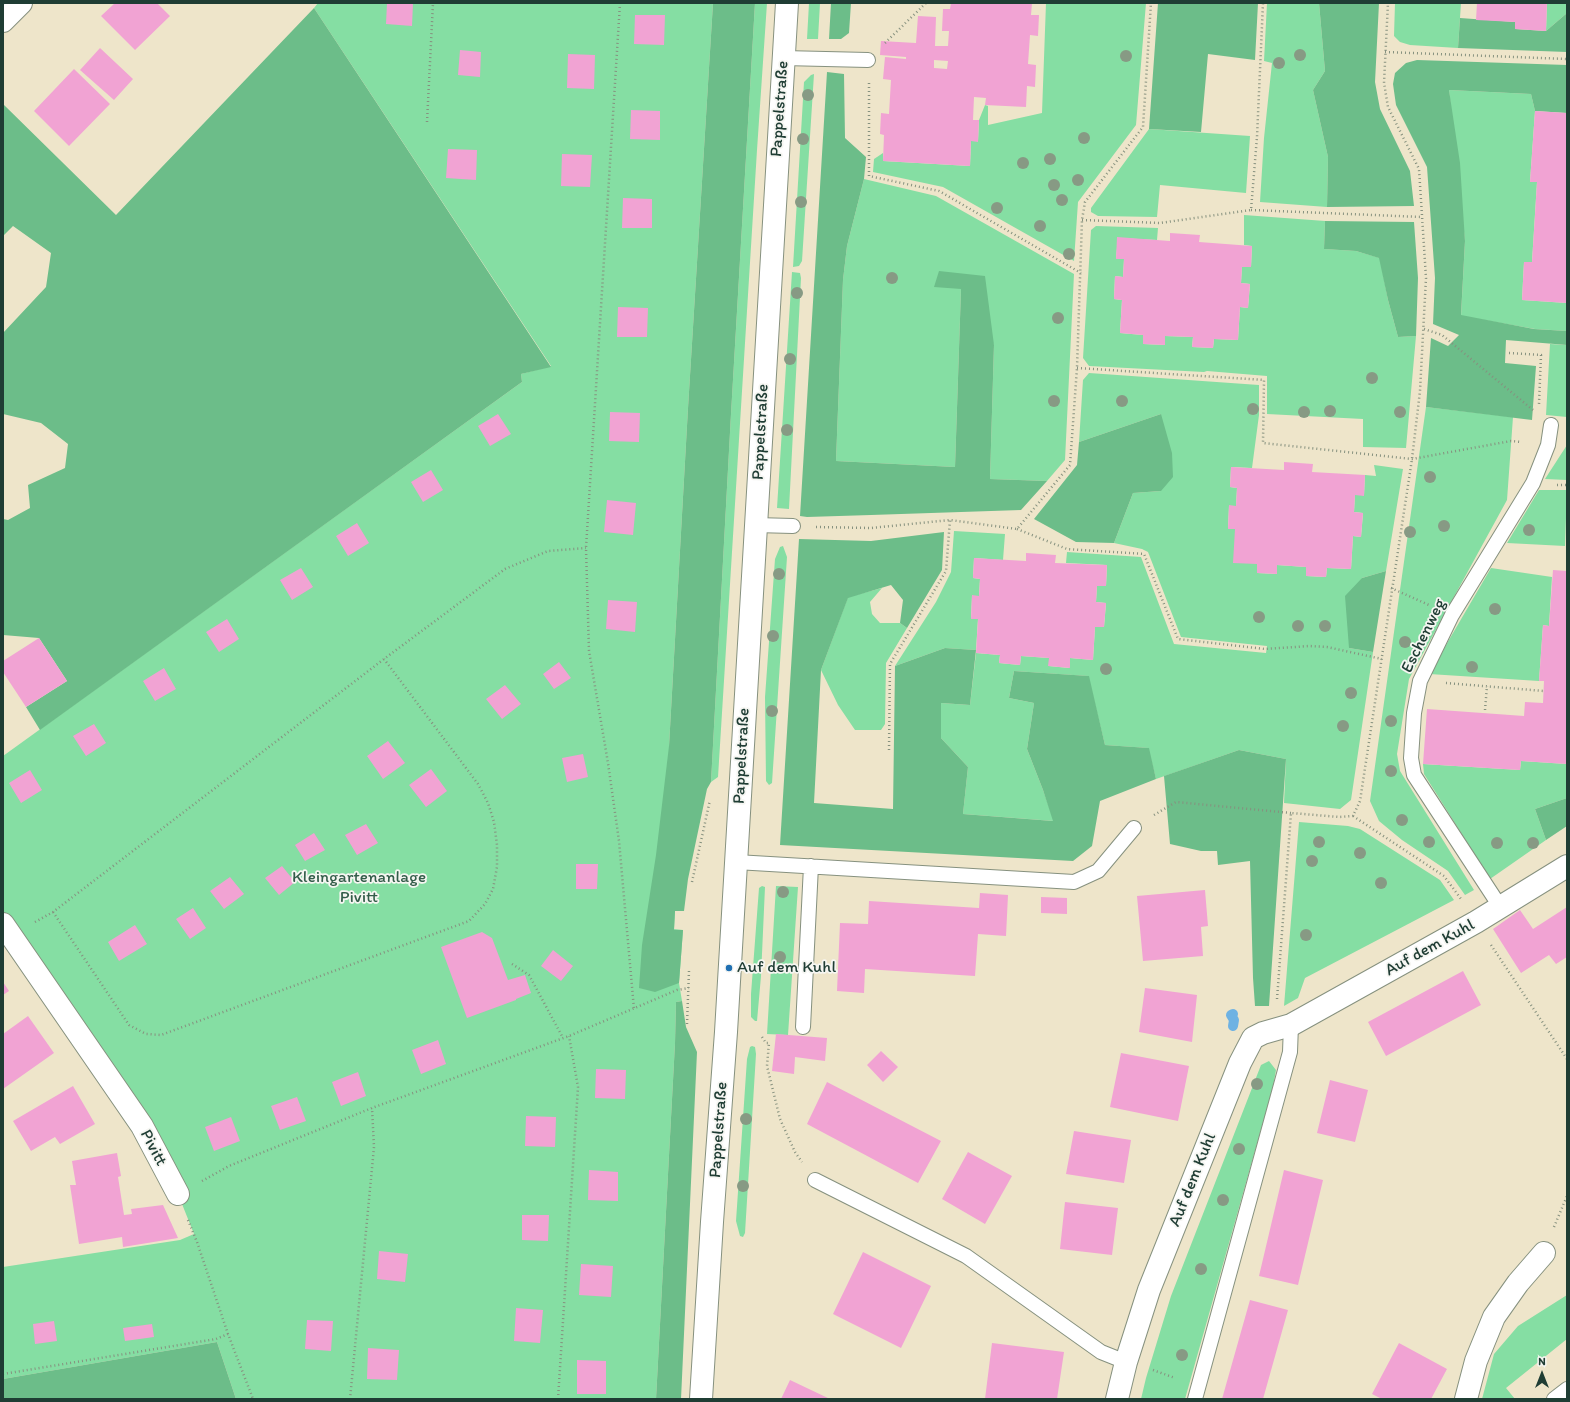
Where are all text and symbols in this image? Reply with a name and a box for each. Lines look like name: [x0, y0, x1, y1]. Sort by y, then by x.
street label: Pappelstraße: [766, 60, 794, 158]
street label: Pappelstraße: [748, 383, 774, 481]
street label: Eschenweg: [1397, 596, 1451, 676]
street label: Pappelstraße: [729, 707, 755, 805]
park label: Kleingartenanlage Pivitt: [292, 868, 426, 908]
street label: Auf dem Kuhl: [1382, 915, 1478, 981]
place label: Auf dem Kuhl: [737, 958, 836, 978]
marker: Auf dem Kuhl: [724, 963, 734, 973]
street label: Pappelstraße: [705, 1081, 733, 1179]
street label: Pivitt: [135, 1126, 171, 1170]
street label: Auf dem Kuhl: [1165, 1130, 1221, 1230]
north arrow: [1522, 1354, 1562, 1394]
text: N: [1538, 1355, 1546, 1368]

